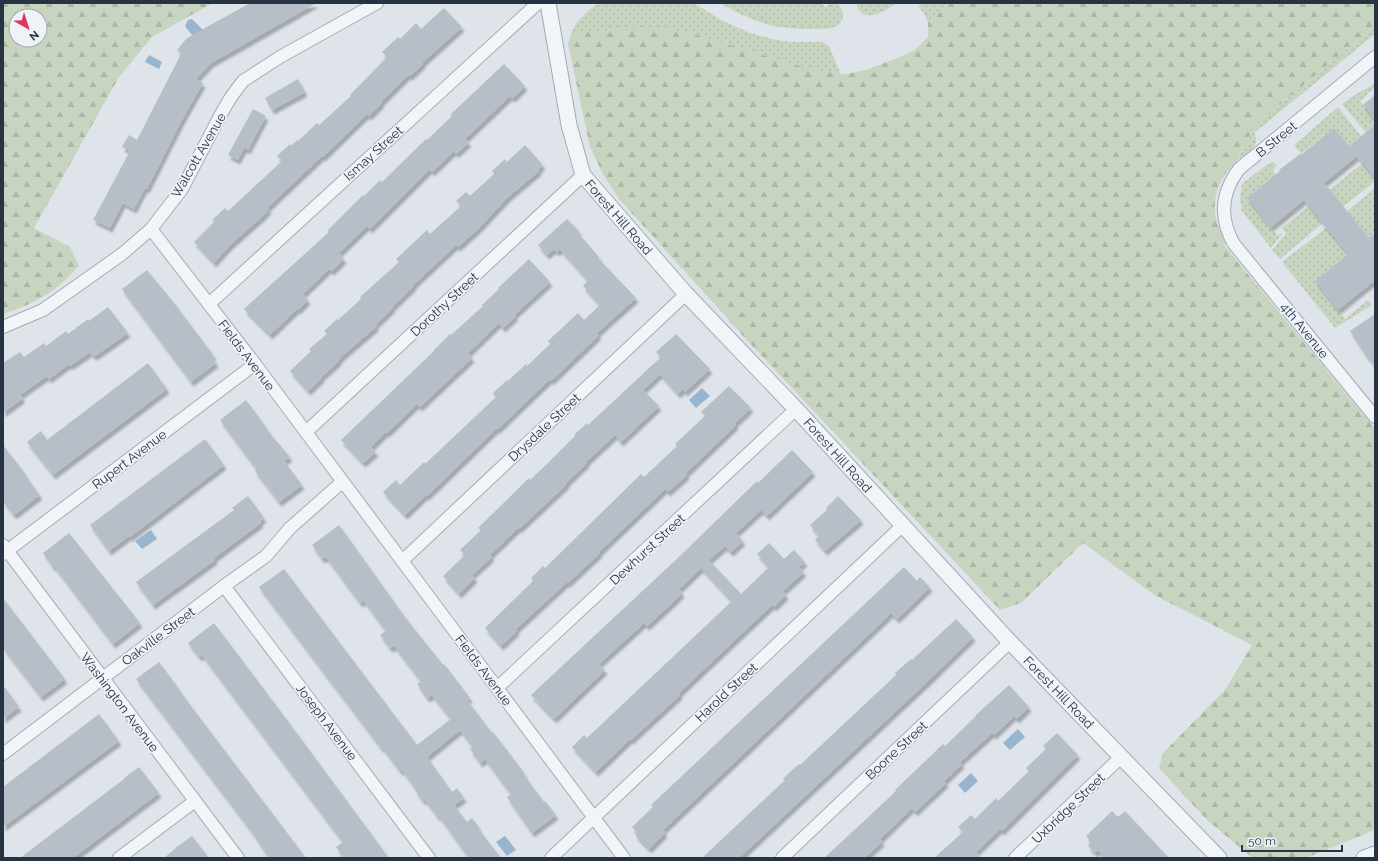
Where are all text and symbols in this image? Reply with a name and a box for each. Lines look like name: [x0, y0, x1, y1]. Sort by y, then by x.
north arrow: [8, 8, 48, 48]
text: N: [27, 28, 41, 43]
street label: Walcott Avenue: [168, 110, 229, 200]
street label: B Street: [1253, 118, 1300, 160]
street label: Ismay Street: [341, 123, 406, 184]
street label: Forest Hill Road: [582, 177, 655, 258]
street label: Dorothy Street: [407, 269, 482, 339]
street label: 4th Avenue: [1278, 299, 1332, 362]
street label: Fields Avenue: [215, 317, 278, 394]
street label: Drysdale Street: [505, 390, 584, 464]
street label: Forest Hill Road: [800, 415, 875, 495]
street label: Rupert Avenue: [89, 426, 170, 492]
street label: Dewhurst Street: [607, 510, 688, 588]
street label: Oakville Street: [119, 604, 198, 669]
street label: Fields Avenue: [452, 632, 515, 709]
street label: Washington Avenue: [77, 650, 162, 755]
street label: Forest Hill Road: [1020, 653, 1097, 732]
street label: Harold Street: [692, 659, 761, 725]
street label: Joseph Avenue: [293, 681, 360, 764]
street label: Boone Street: [862, 718, 931, 783]
street label: Uxbridge Street: [1029, 770, 1108, 847]
scale bar: [1242, 827, 1342, 853]
text: 50 m: [1248, 834, 1276, 848]

